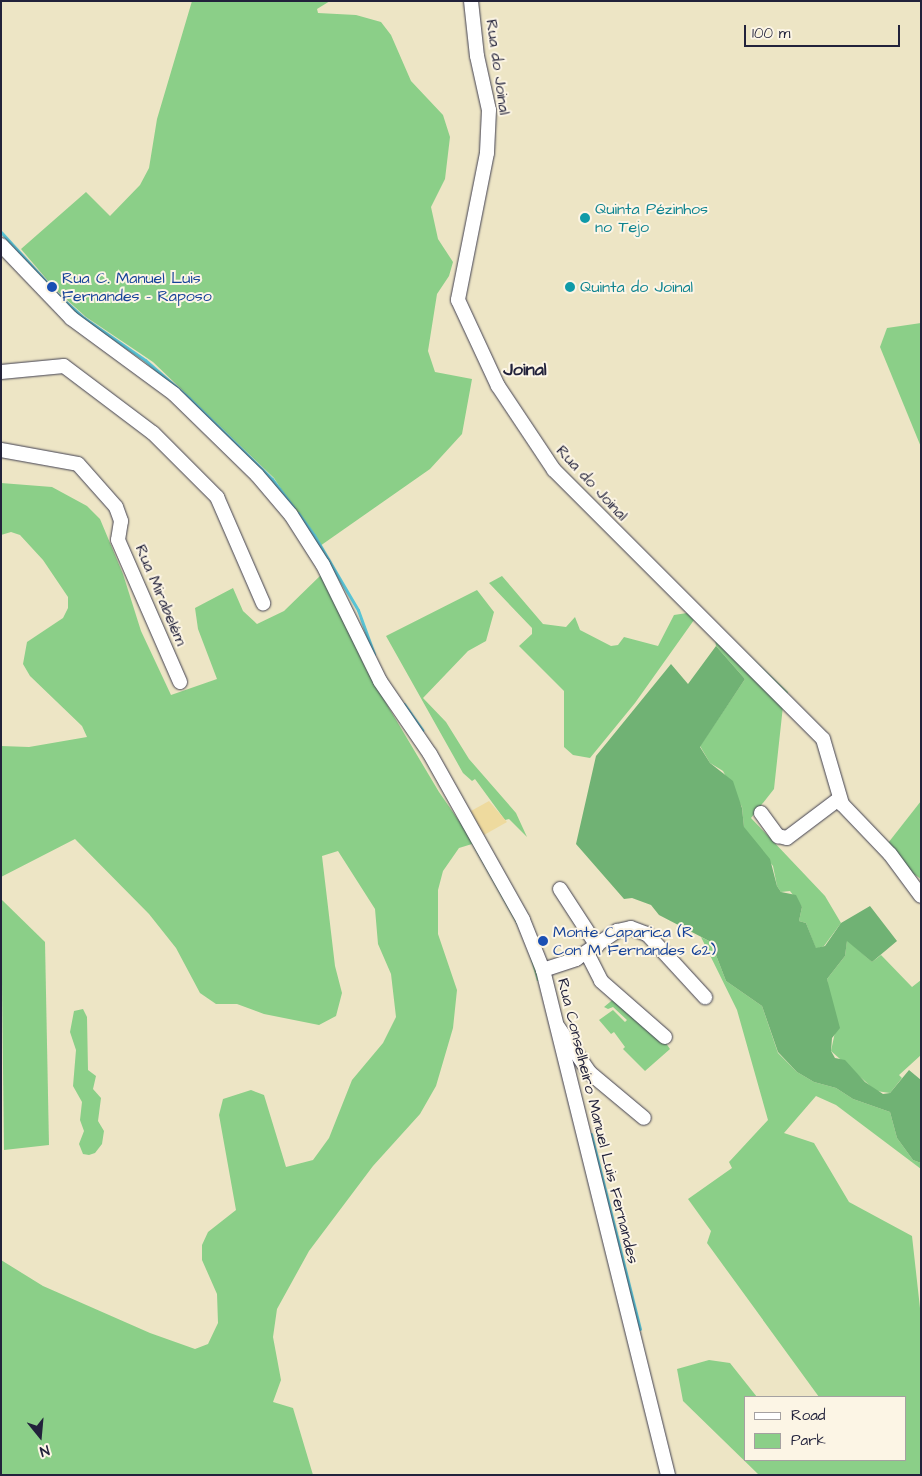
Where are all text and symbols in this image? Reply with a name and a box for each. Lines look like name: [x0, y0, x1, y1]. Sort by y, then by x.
scale bar: [747, 15, 903, 47]
street label: Rua do Joinal: [482, 18, 514, 116]
text: 100 m: [752, 23, 791, 44]
place label: Quinta Pézinhos no Tejo: [595, 199, 708, 237]
marker: Quinta Pézinhos no Tejo: [579, 212, 591, 224]
place label: Rua C. Manuel Luis Fernandes - Raposo: [62, 268, 212, 306]
place label: Quinta do Joinal: [580, 277, 693, 297]
marker: Rua C. Manuel Luis Fernandes - Raposo: [46, 281, 58, 293]
marker: Quinta do Joinal: [564, 281, 576, 293]
district label: Joinal: [503, 359, 547, 381]
street label: Rua do Joinal: [552, 441, 632, 525]
street label: Rua Mirabelém: [131, 542, 191, 648]
place label: Monte Caparica (R Con M Fernandes 62): [553, 922, 716, 960]
marker: Monte Caparica (R Con M Fernandes 62): [537, 935, 549, 947]
street label: Rua Conselheiro Manuel Luis Fernandes: [553, 976, 643, 1266]
legend: [744, 1396, 907, 1461]
text: Road: [791, 1405, 825, 1426]
north arrow: [15, 1411, 65, 1461]
text: Park: [791, 1430, 826, 1451]
text: N: [37, 1439, 52, 1461]

